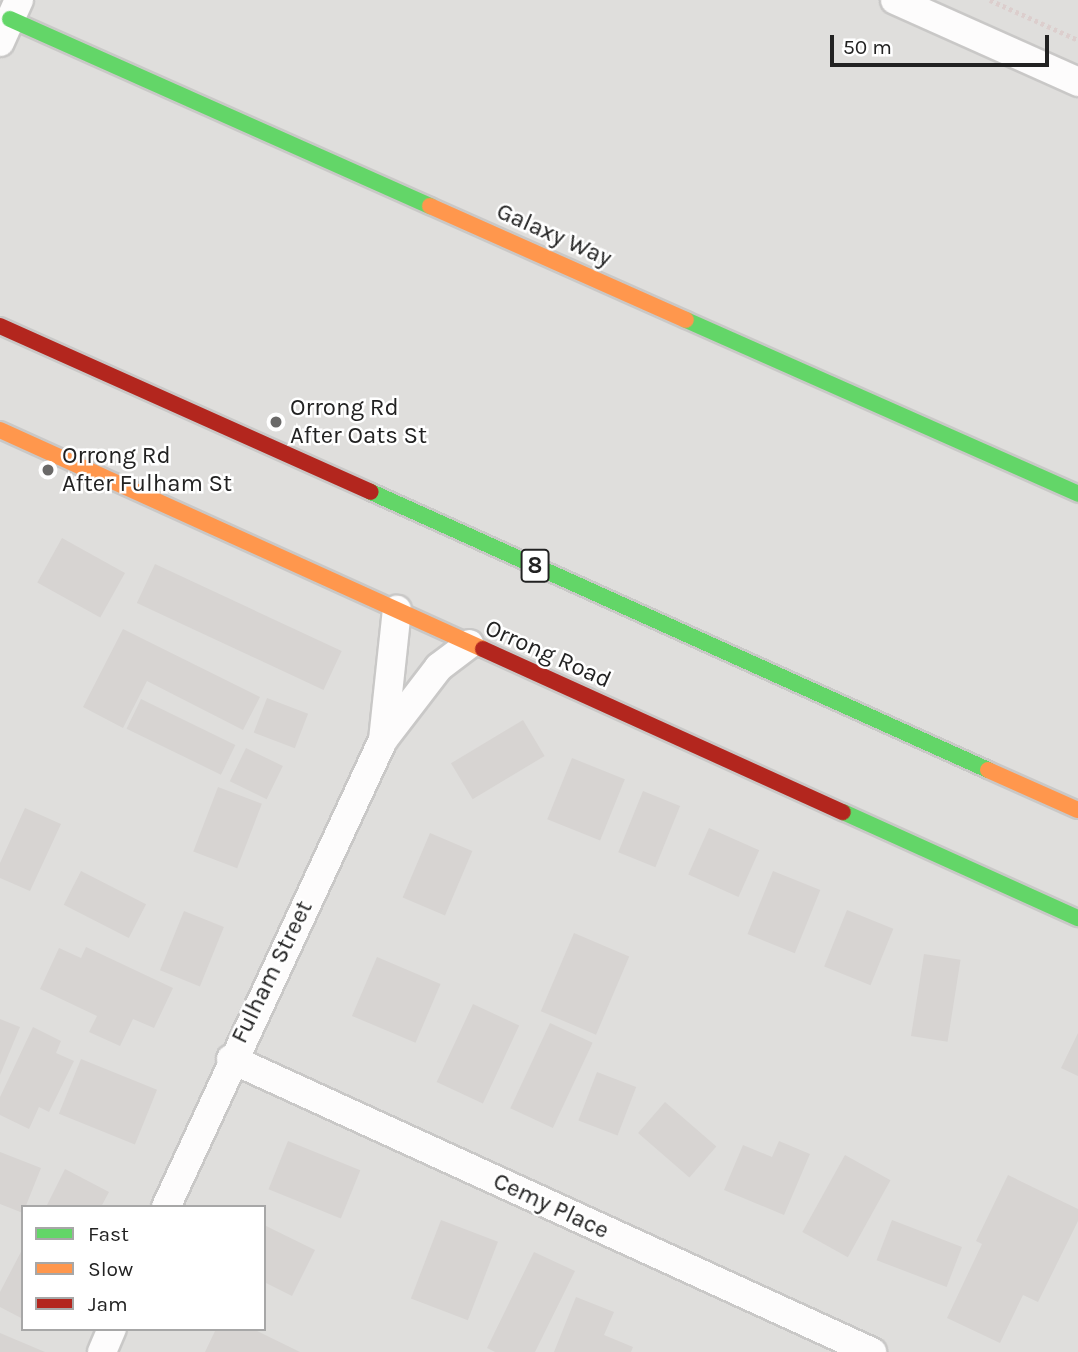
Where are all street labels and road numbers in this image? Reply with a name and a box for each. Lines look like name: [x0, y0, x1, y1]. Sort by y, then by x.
street label: Galaxy Way: [492, 197, 616, 273]
road number: 8: [519, 546, 551, 586]
street label: Orrong Road: [481, 613, 615, 695]
street label: Fulham Street: [225, 896, 319, 1048]
street label: Cemy Place: [489, 1167, 613, 1245]

